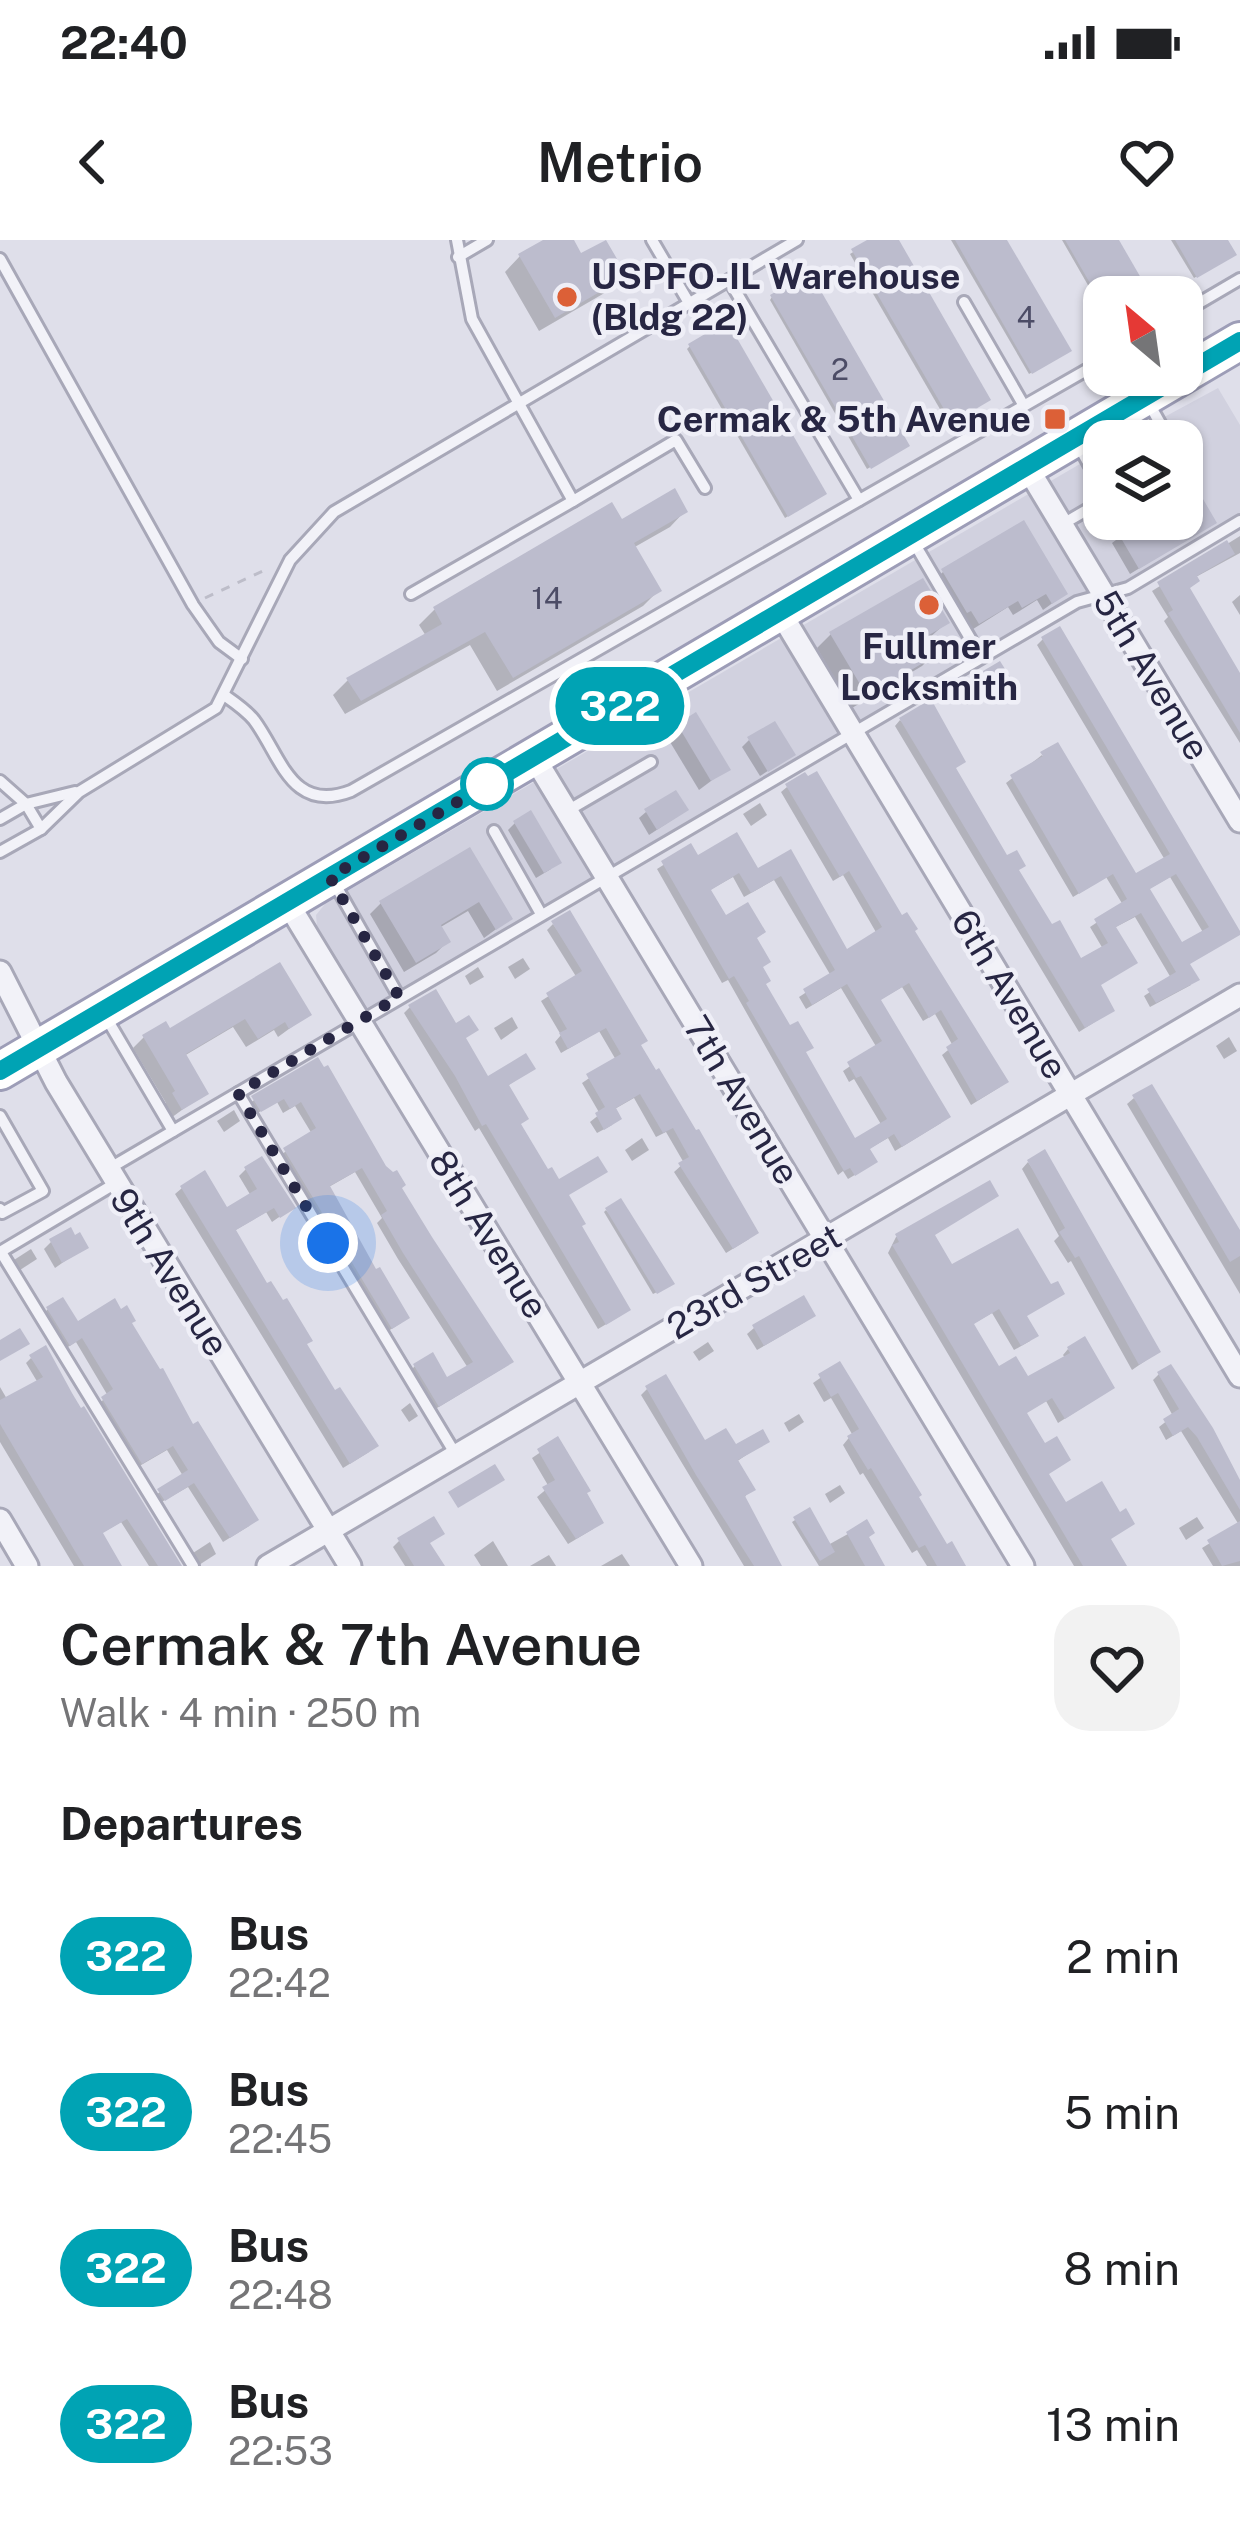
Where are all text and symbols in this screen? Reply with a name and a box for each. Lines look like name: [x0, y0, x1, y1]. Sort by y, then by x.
text: 22:40: [60, 16, 188, 69]
icon: back: [60, 129, 126, 195]
icon: heart: [1114, 129, 1180, 195]
text: Metrio: [537, 131, 703, 194]
place label: USPFO-IL Warehouse (Bldg 22): [591, 255, 960, 338]
north arrow: [1083, 276, 1203, 396]
map controls: [1083, 276, 1203, 540]
marker: USPFO-IL Warehouse (Bldg 22): [554, 284, 580, 310]
house number: 4: [1017, 299, 1035, 335]
house number: 2: [831, 351, 849, 387]
place label: Cermak & 5th Avenue: [657, 398, 1031, 440]
marker: Cermak & 5th Avenue: [1042, 406, 1068, 432]
button: layers: [1083, 420, 1203, 540]
house number: 14: [531, 580, 563, 616]
street label: 5th Avenue: [1085, 583, 1219, 767]
marker: Fullmer Locksmith: [916, 592, 942, 618]
place label: Fullmer Locksmith: [840, 625, 1018, 708]
line badge: 322: [551, 667, 689, 745]
text: 322: [579, 681, 661, 730]
unlabelled marker: [462, 759, 512, 809]
street label: 6th Avenue: [943, 902, 1077, 1086]
street label: 7th Avenue: [675, 1008, 809, 1192]
street label: 8th Avenue: [421, 1142, 557, 1326]
street label: 9th Avenue: [102, 1180, 238, 1364]
your location: [298, 1213, 358, 1273]
street label: 23rd Street: [660, 1214, 848, 1348]
button: heart: [1054, 1605, 1180, 1731]
text: Cermak & 7th Avenue: [60, 1611, 642, 1678]
text: Walk · 4 min · 250 m: [60, 1690, 421, 1736]
text: Departures: [60, 1797, 303, 1850]
text: Bus: [228, 1907, 309, 1960]
text: 2 min: [1066, 1930, 1180, 1983]
text: 322: [85, 1931, 167, 1980]
text: 22:42: [228, 1960, 331, 2006]
text: Bus: [228, 2063, 309, 2116]
text: 5 min: [1064, 2086, 1180, 2139]
text: 322: [85, 2087, 167, 2136]
text: 22:45: [228, 2116, 332, 2162]
text: Bus: [228, 2219, 309, 2272]
text: 8 min: [1064, 2242, 1180, 2295]
text: 322: [85, 2243, 167, 2292]
text: 22:48: [228, 2272, 333, 2318]
text: Bus: [228, 2375, 309, 2428]
text: 13 min: [1046, 2398, 1180, 2451]
text: 322: [85, 2399, 167, 2448]
text: 22:53: [228, 2428, 333, 2474]

